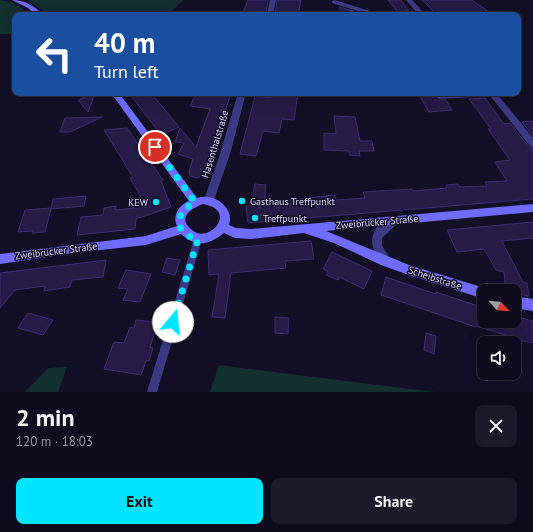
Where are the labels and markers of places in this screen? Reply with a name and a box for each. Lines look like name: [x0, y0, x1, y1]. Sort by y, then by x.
pin: [138, 130, 172, 164]
place label: Gasthaus Treffpunkt: [250, 195, 335, 208]
place label: KEW: [128, 196, 149, 209]
marker: Gasthaus Treffpunkt: [237, 196, 247, 206]
marker: KEW: [151, 197, 161, 207]
place label: Treffpunkt: [263, 212, 307, 225]
marker: Treffpunkt: [250, 213, 260, 223]

